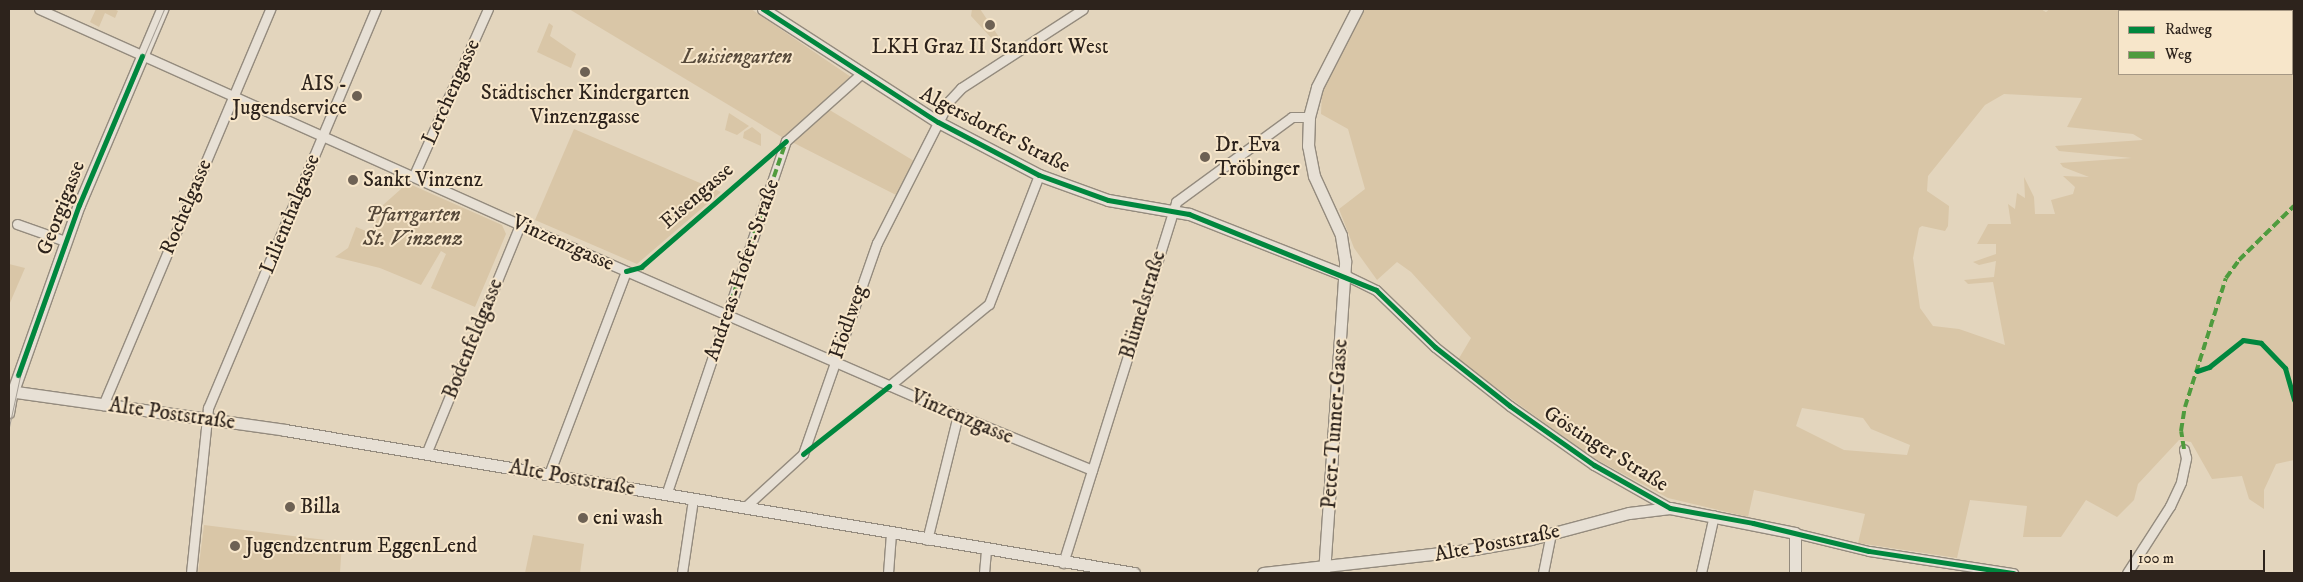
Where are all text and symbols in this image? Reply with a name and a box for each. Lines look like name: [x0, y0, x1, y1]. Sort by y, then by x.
legend: [2118, 10, 2293, 75]
marker: LKH Graz II Standort West: [983, 18, 997, 32]
text: Radweg: [2165, 20, 2212, 39]
place label: LKH Graz II Standort West: [872, 34, 1108, 60]
street label: Lerchengasse: [416, 35, 486, 149]
park label: Luisiengarten: [682, 44, 792, 70]
text: Weg: [2165, 45, 2192, 64]
marker: Städtischer Kindergarten Vinzenzgasse: [579, 66, 591, 78]
place label: AIS - Jugendservice: [232, 71, 347, 121]
place label: Städtischer Kindergarten Vinzenzgasse: [481, 80, 689, 130]
street label: Algersdorfer Straße: [916, 81, 1074, 179]
marker: AIS - Jugendservice: [351, 90, 363, 102]
place label: Dr. Eva Tröbinger: [1215, 132, 1300, 182]
street label: Lilienthalgasse: [255, 151, 325, 277]
marker: Dr. Eva Tröbinger: [1199, 151, 1211, 163]
street label: Rochelgasse: [155, 156, 217, 258]
street label: Georgigasse: [32, 157, 90, 259]
street label: Eisengasse: [655, 157, 739, 235]
place label: Sankt Vinzenz: [363, 167, 483, 193]
marker: Sankt Vinzenz: [347, 174, 359, 186]
street label: Andreas-Hofer-Straße: [699, 176, 785, 364]
park label: Pfarrgarten St. Vinzenz: [363, 202, 463, 252]
street label: Vinzenzgasse: [508, 209, 618, 277]
street label: Blümelstraße: [1115, 248, 1171, 362]
street label: Bodenfeldgasse: [437, 275, 509, 403]
street label: Hödlweg: [824, 282, 872, 362]
street label: Peter-Tunner-Gasse: [1316, 338, 1354, 510]
street label: Vinzenzgasse: [907, 384, 1017, 450]
street label: Alte Poststraße: [107, 393, 237, 435]
street label: Göstinger Straße: [1539, 401, 1673, 497]
street label: Alte Poststraße: [507, 455, 637, 501]
place label: Billa: [300, 494, 340, 520]
marker: Billa: [284, 501, 296, 513]
place label: eni wash: [593, 505, 663, 531]
marker: eni wash: [577, 512, 589, 524]
street label: Alte Poststraße: [1432, 519, 1562, 567]
place label: Jugendzentrum EggenLend: [245, 533, 477, 559]
marker: Jugendzentrum EggenLend: [229, 540, 241, 552]
scale bar: [2133, 540, 2268, 572]
text: 100 m: [2138, 549, 2174, 568]

